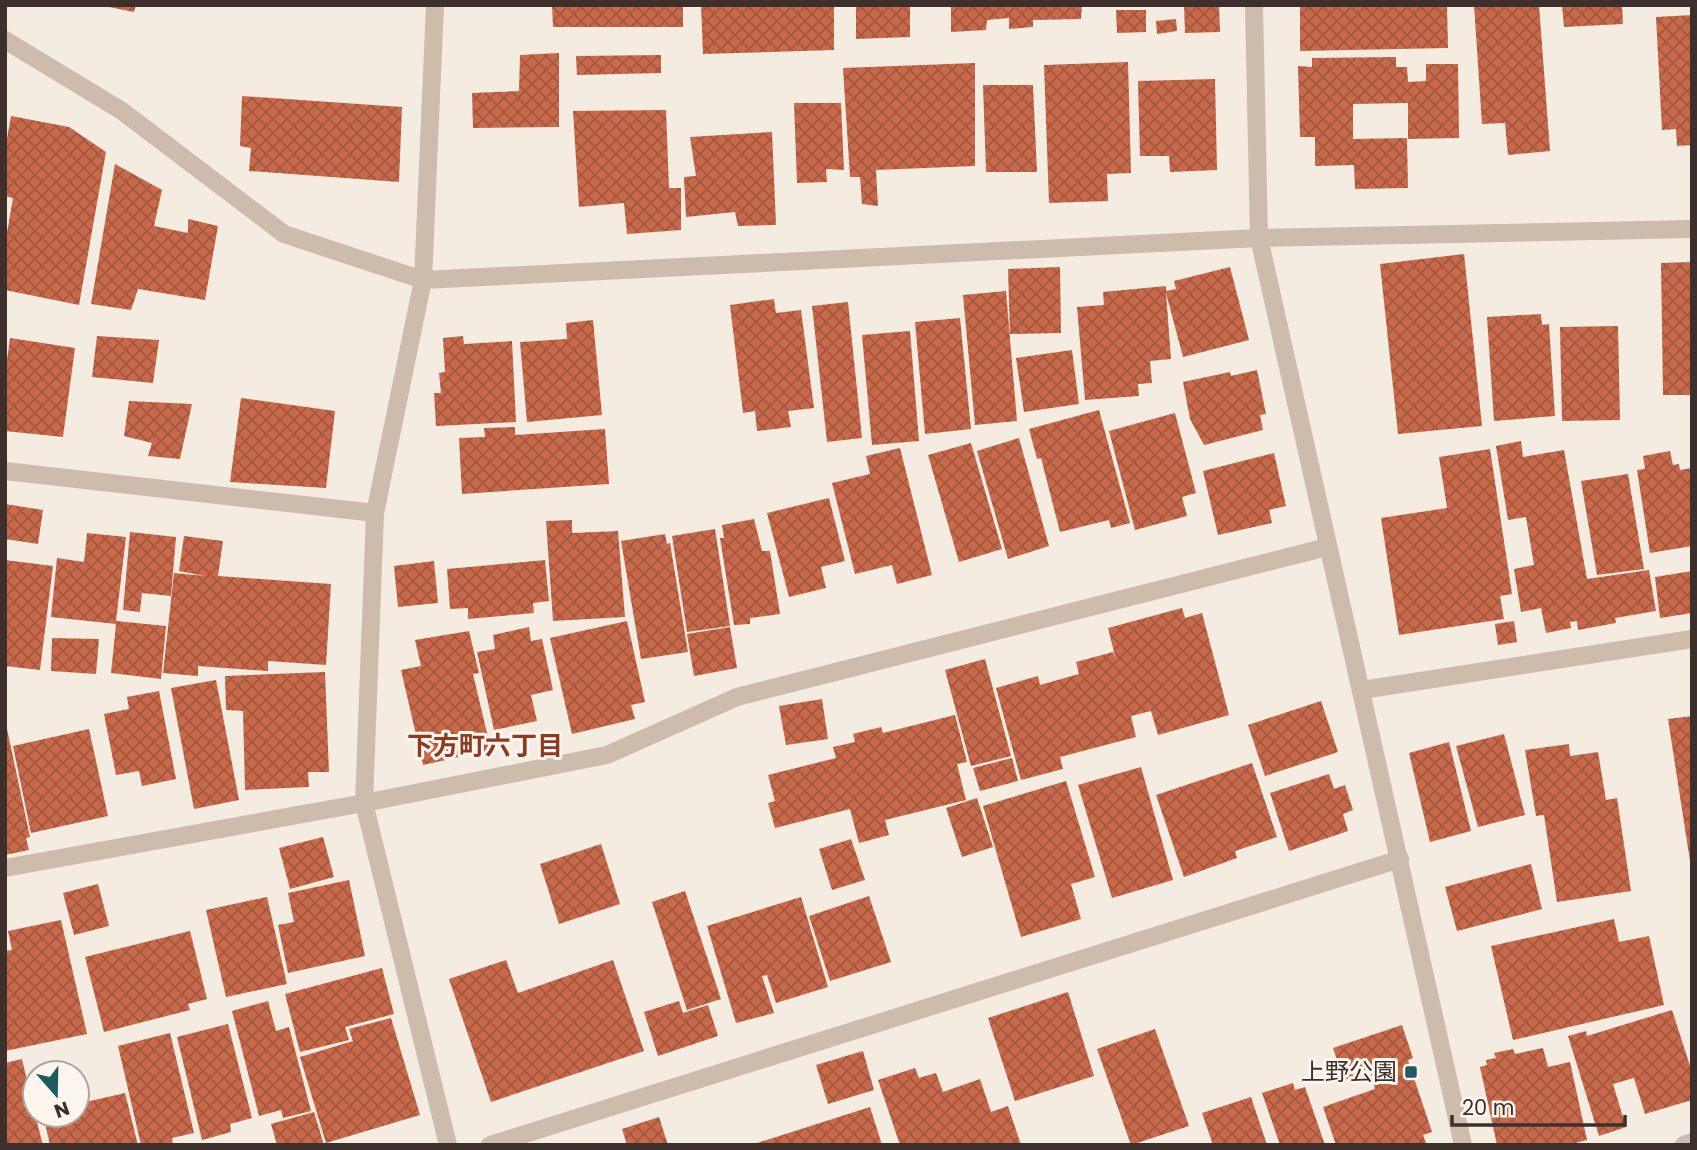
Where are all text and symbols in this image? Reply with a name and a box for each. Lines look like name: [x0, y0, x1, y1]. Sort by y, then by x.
district label: 下方町六丁目: [407, 728, 563, 764]
place label: 上野公園: [1301, 1055, 1397, 1088]
north arrow: [21, 1059, 91, 1129]
marker: 上野公園: [1403, 1064, 1419, 1080]
scale bar: [1452, 1084, 1625, 1128]
text: 20 m: [1462, 1093, 1515, 1122]
text: N: [50, 1094, 73, 1125]

